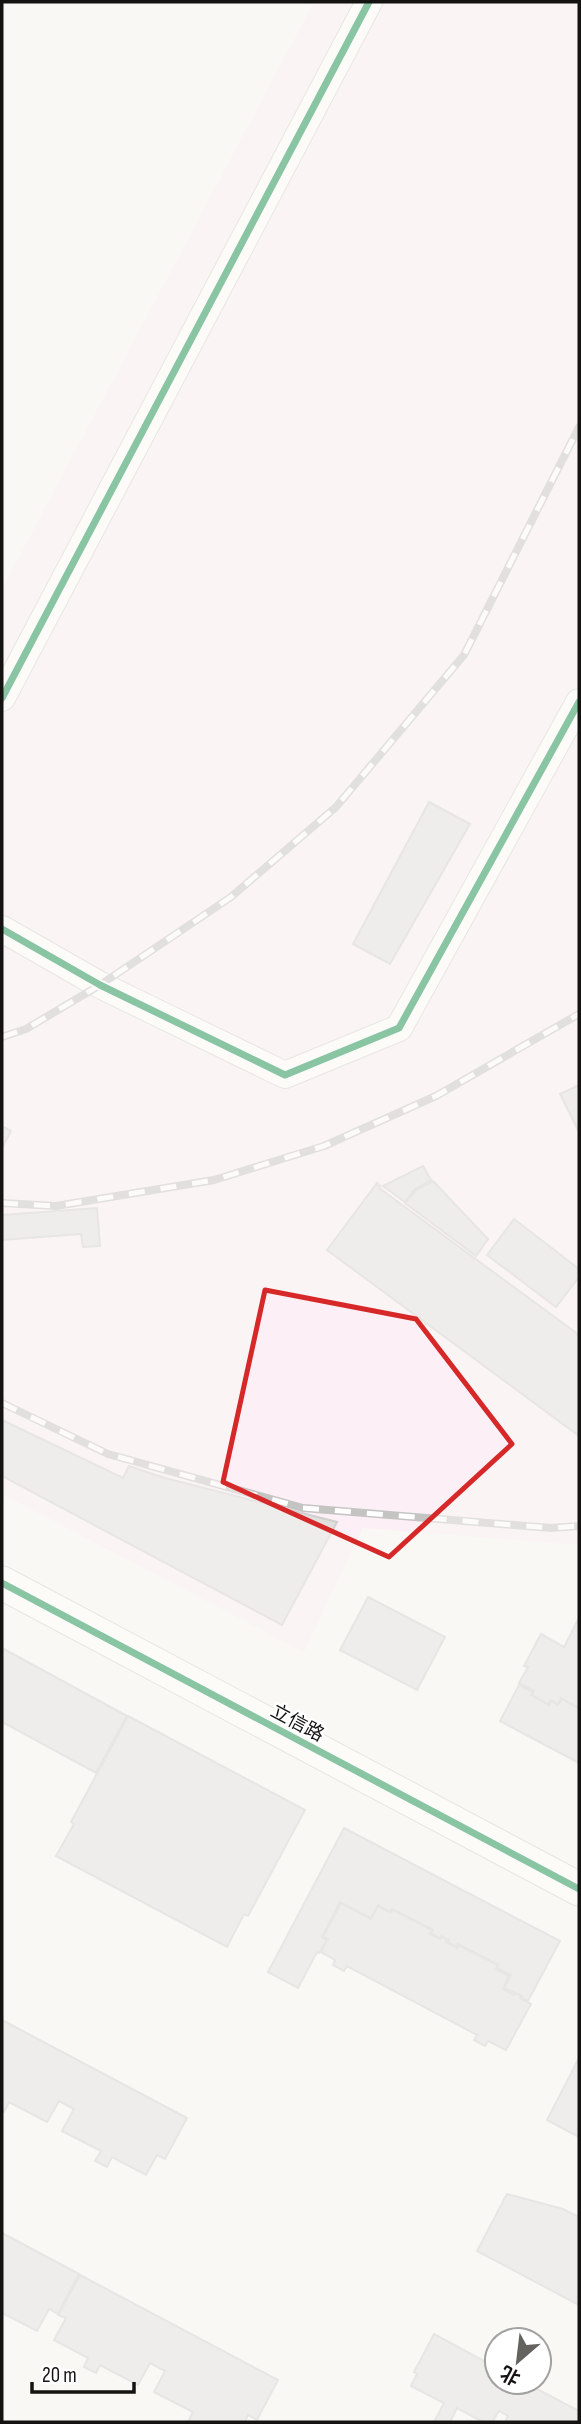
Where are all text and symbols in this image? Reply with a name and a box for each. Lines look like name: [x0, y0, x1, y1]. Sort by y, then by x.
street label: 立信路: [267, 1700, 328, 1747]
north arrow: [483, 2326, 553, 2396]
scale bar: [32, 2350, 133, 2394]
text: 北: [497, 2360, 525, 2389]
text: 20 m: [42, 2363, 77, 2388]

